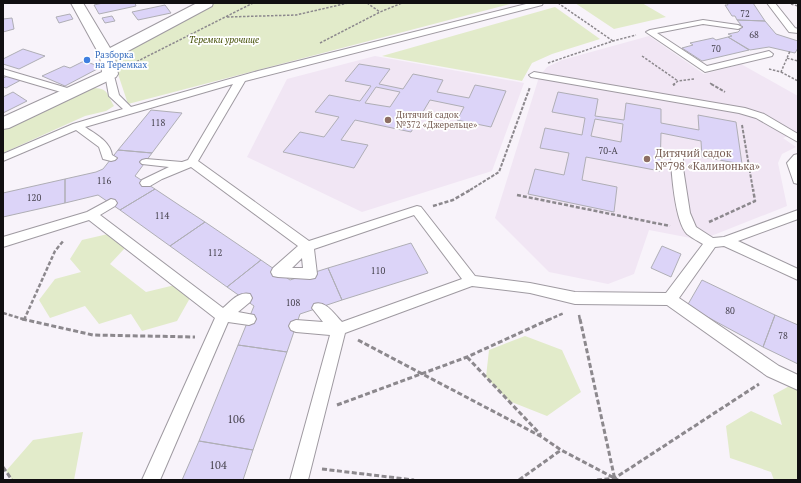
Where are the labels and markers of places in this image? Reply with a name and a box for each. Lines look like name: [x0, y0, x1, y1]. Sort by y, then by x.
place label: Разборка на Теремках: [95, 49, 147, 71]
marker: Разборка на Теремках: [82, 55, 92, 65]
place label: Дитячий садок №372 «Джерельце»: [396, 109, 478, 131]
marker: Дитячий садок №372 «Джерельце»: [383, 115, 393, 125]
place label: Дитячий садок №798 «Калинонька»: [655, 146, 760, 173]
marker: Дитячий садок №798 «Калинонька»: [642, 154, 652, 164]

